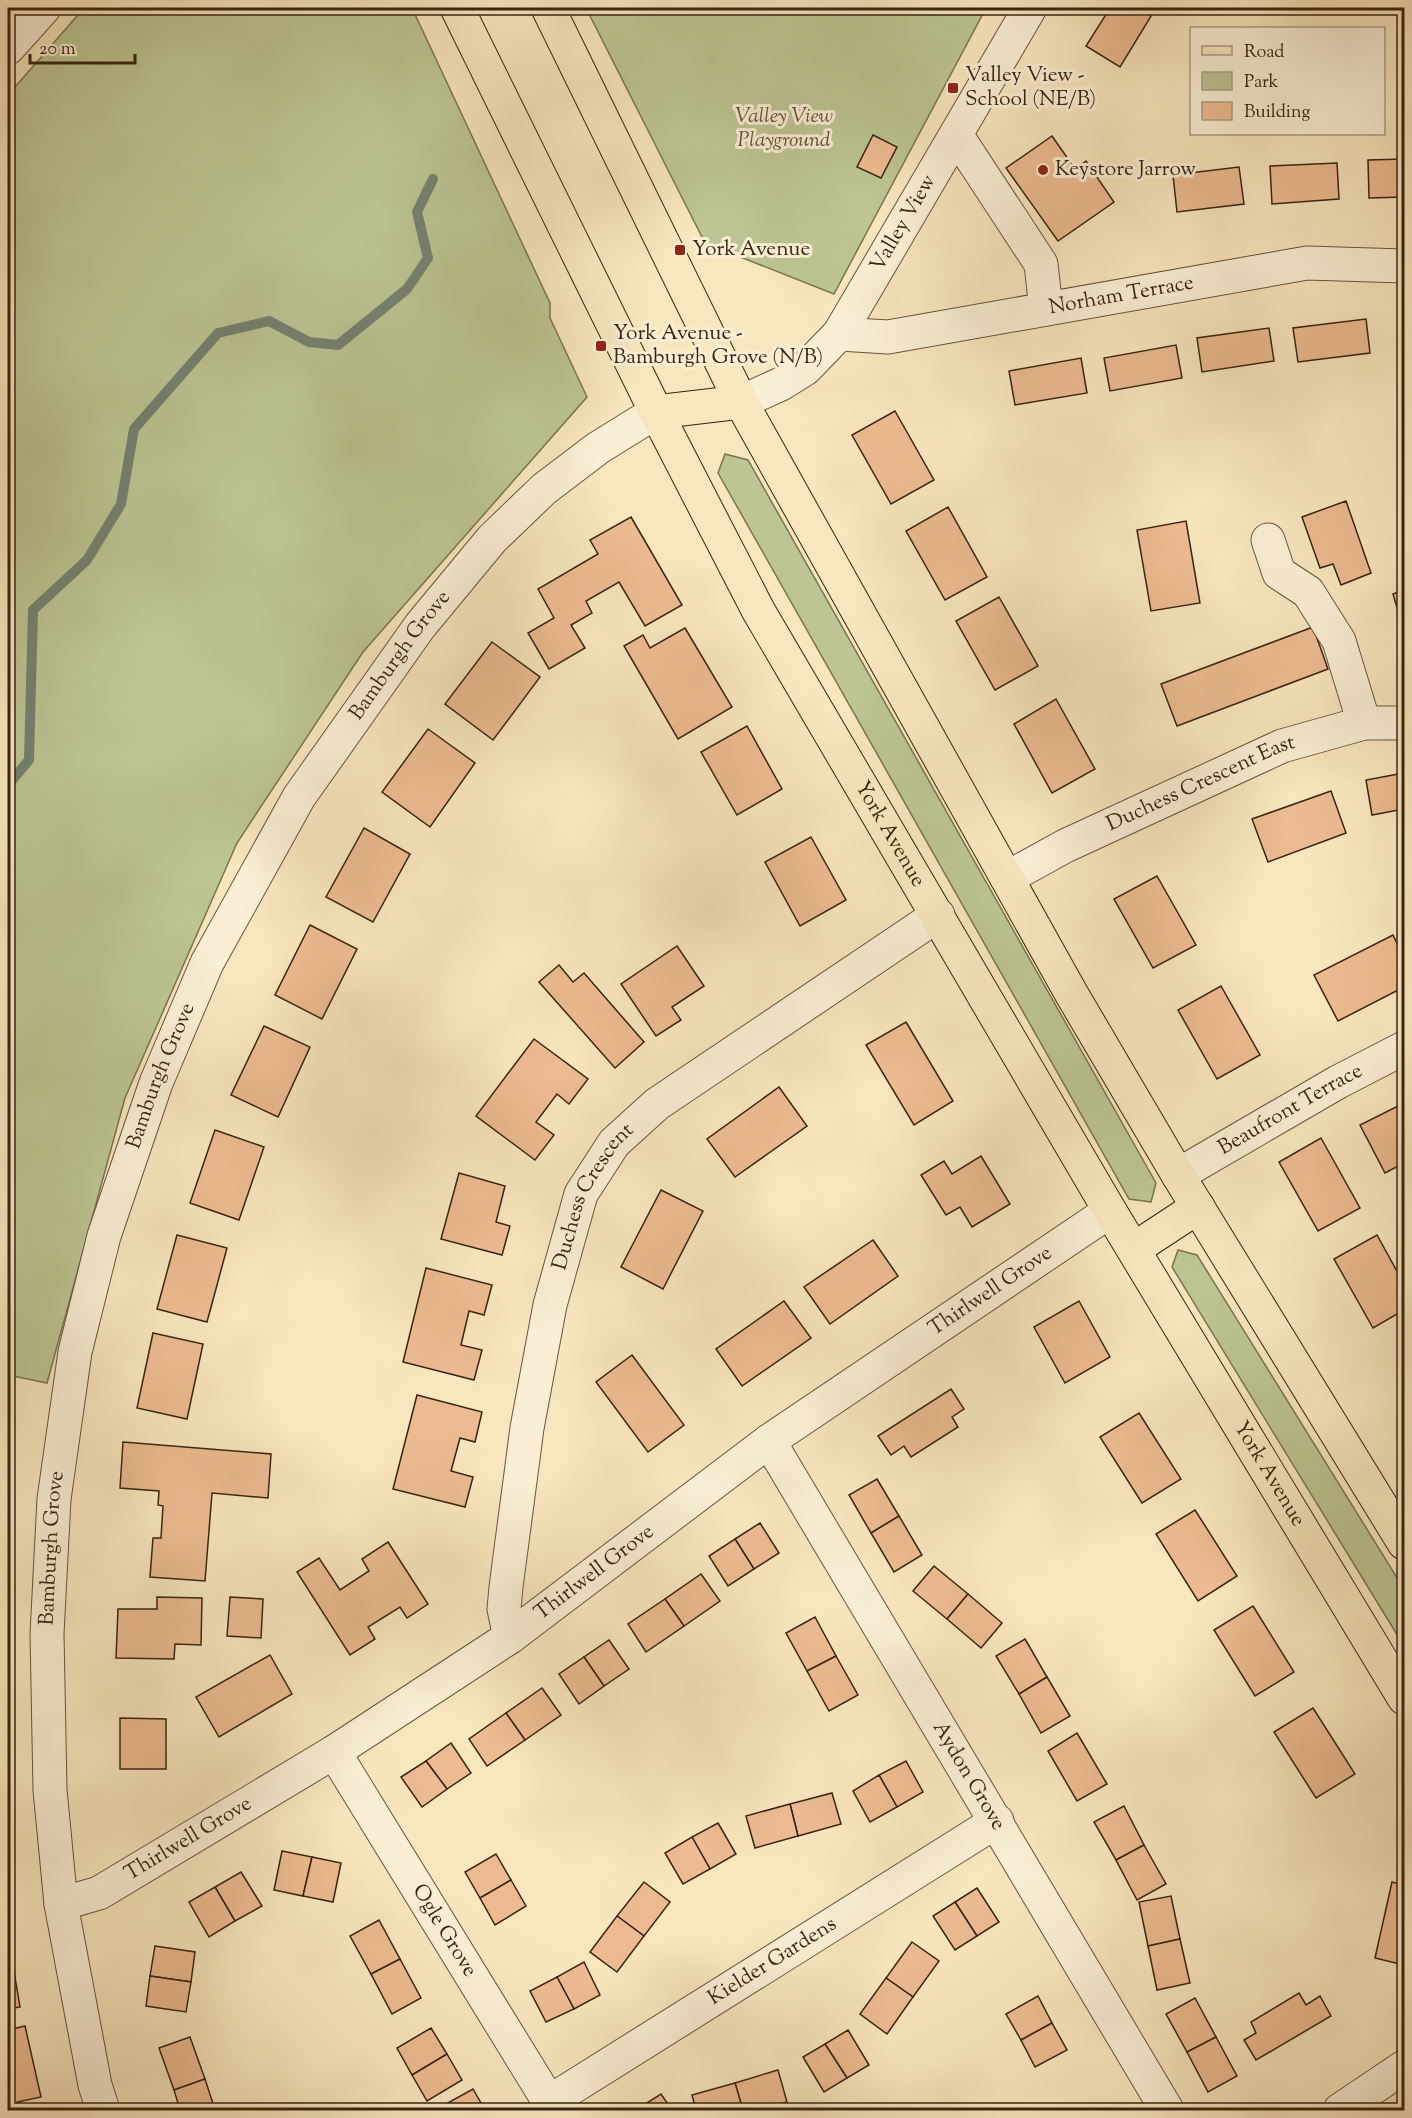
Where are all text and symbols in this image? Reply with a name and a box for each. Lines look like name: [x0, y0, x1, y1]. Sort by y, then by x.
scale bar: [30, 27, 135, 65]
legend: [1190, 27, 1385, 135]
text: 20 m: [39, 37, 76, 63]
text: Road: [1244, 40, 1284, 66]
place label: Valley View - School (NE/B): [965, 61, 1096, 115]
text: Park: [1244, 70, 1279, 96]
marker: Valley View - School (NE/B): [946, 81, 960, 95]
text: Building: [1244, 100, 1310, 126]
park label: Valley View Playground: [735, 102, 833, 156]
place label: Keystore Jarrow: [1055, 155, 1196, 185]
marker: Keystore Jarrow: [1036, 163, 1050, 177]
street label: Valley View: [863, 169, 944, 278]
place label: York Avenue: [692, 235, 810, 265]
marker: York Avenue: [673, 243, 687, 257]
street label: Norham Terrace: [1046, 268, 1196, 323]
place label: York Avenue - Bamburgh Grove (N/B): [613, 319, 823, 373]
marker: York Avenue - Bamburgh Grove (N/B): [594, 339, 608, 353]
street label: Bamburgh Grove: [343, 584, 458, 727]
street label: Duchess Crescent East: [1102, 728, 1299, 840]
street label: York Avenue: [847, 776, 932, 893]
street label: Bamburgh Grove: [120, 998, 203, 1153]
street label: Beaufront Terrace: [1213, 1057, 1368, 1163]
street label: Duchess Crescent: [545, 1116, 641, 1274]
street label: Thirlwell Grove: [923, 1239, 1059, 1344]
street label: York Avenue: [1225, 1416, 1312, 1533]
street label: Bamburgh Grove: [32, 1469, 73, 1626]
street label: Thirlwell Grove: [528, 1518, 661, 1628]
street label: Aydon Grove: [924, 1716, 1013, 1836]
street label: Thirlwell Grove: [119, 1789, 258, 1889]
street label: Ogle Grove: [404, 1879, 484, 1983]
street label: Kielder Gardens: [702, 1910, 843, 2013]

